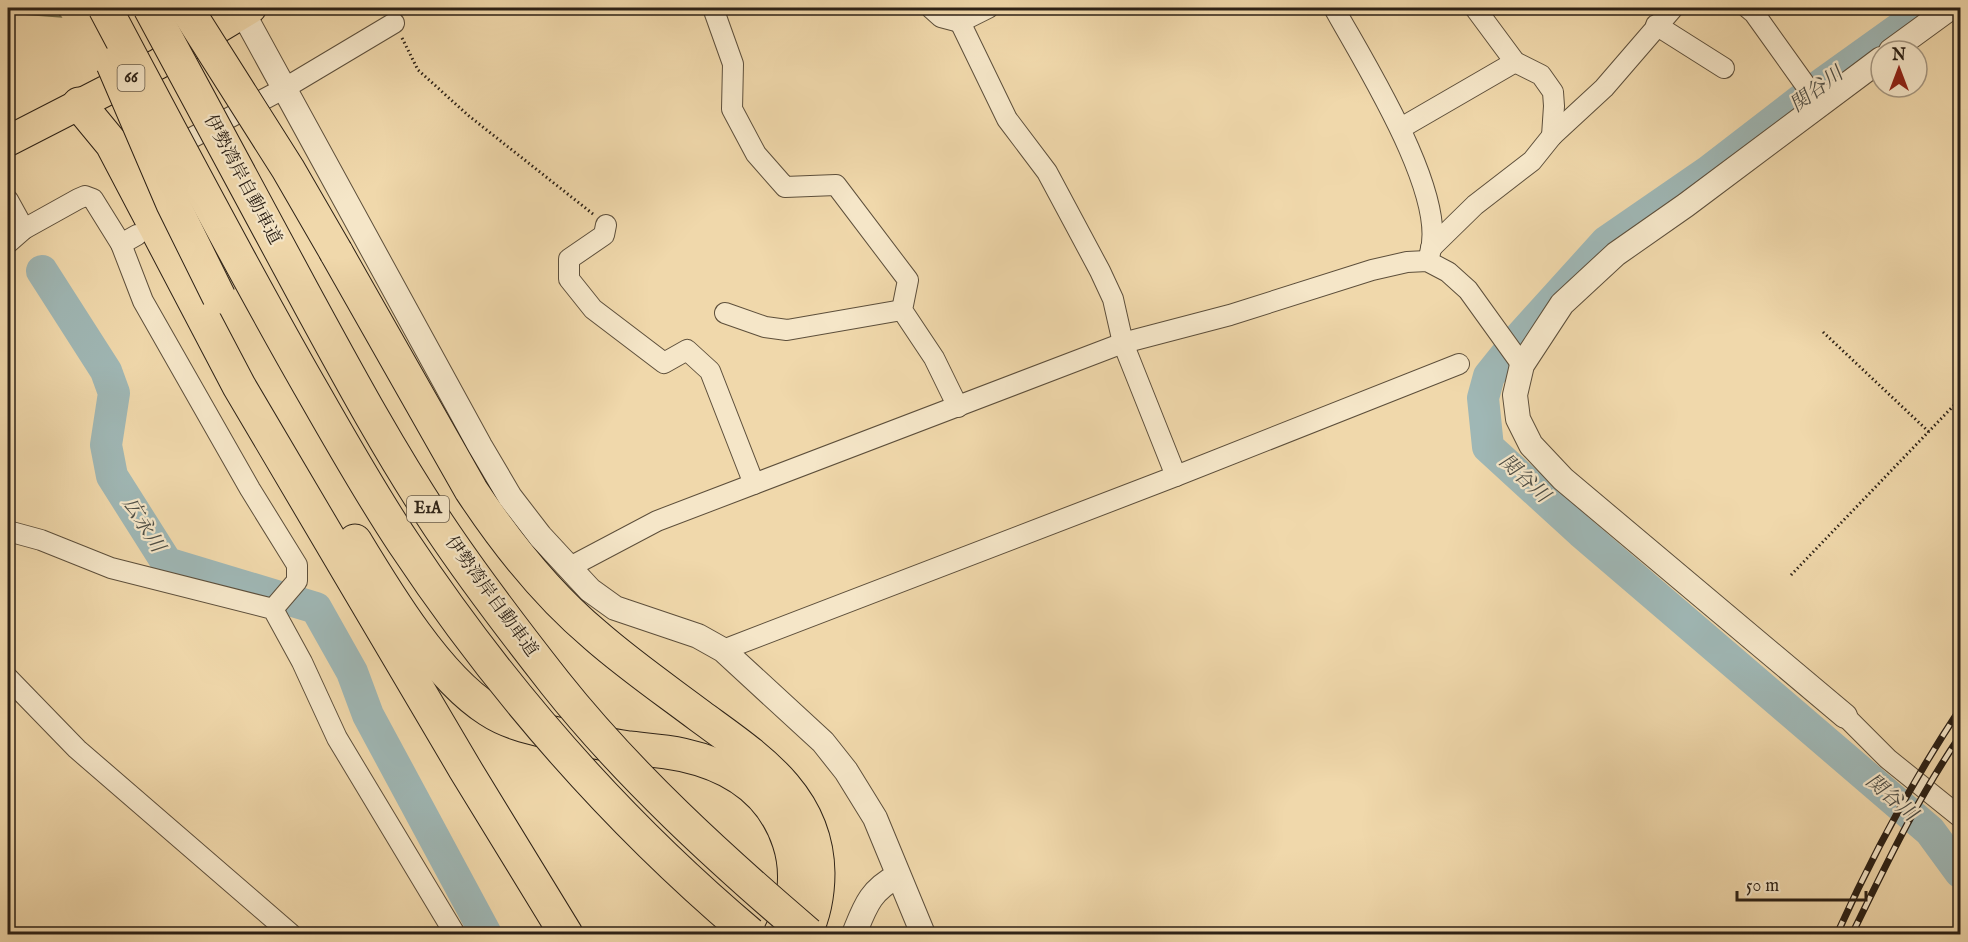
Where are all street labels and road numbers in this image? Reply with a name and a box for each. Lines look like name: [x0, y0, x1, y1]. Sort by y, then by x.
road number: 66: [118, 65, 144, 91]
street label: 伊勢湾岸自動車道: [198, 111, 286, 249]
road number: E1A: [407, 496, 449, 522]
street label: 伊勢湾岸自動車道: [439, 532, 543, 662]

